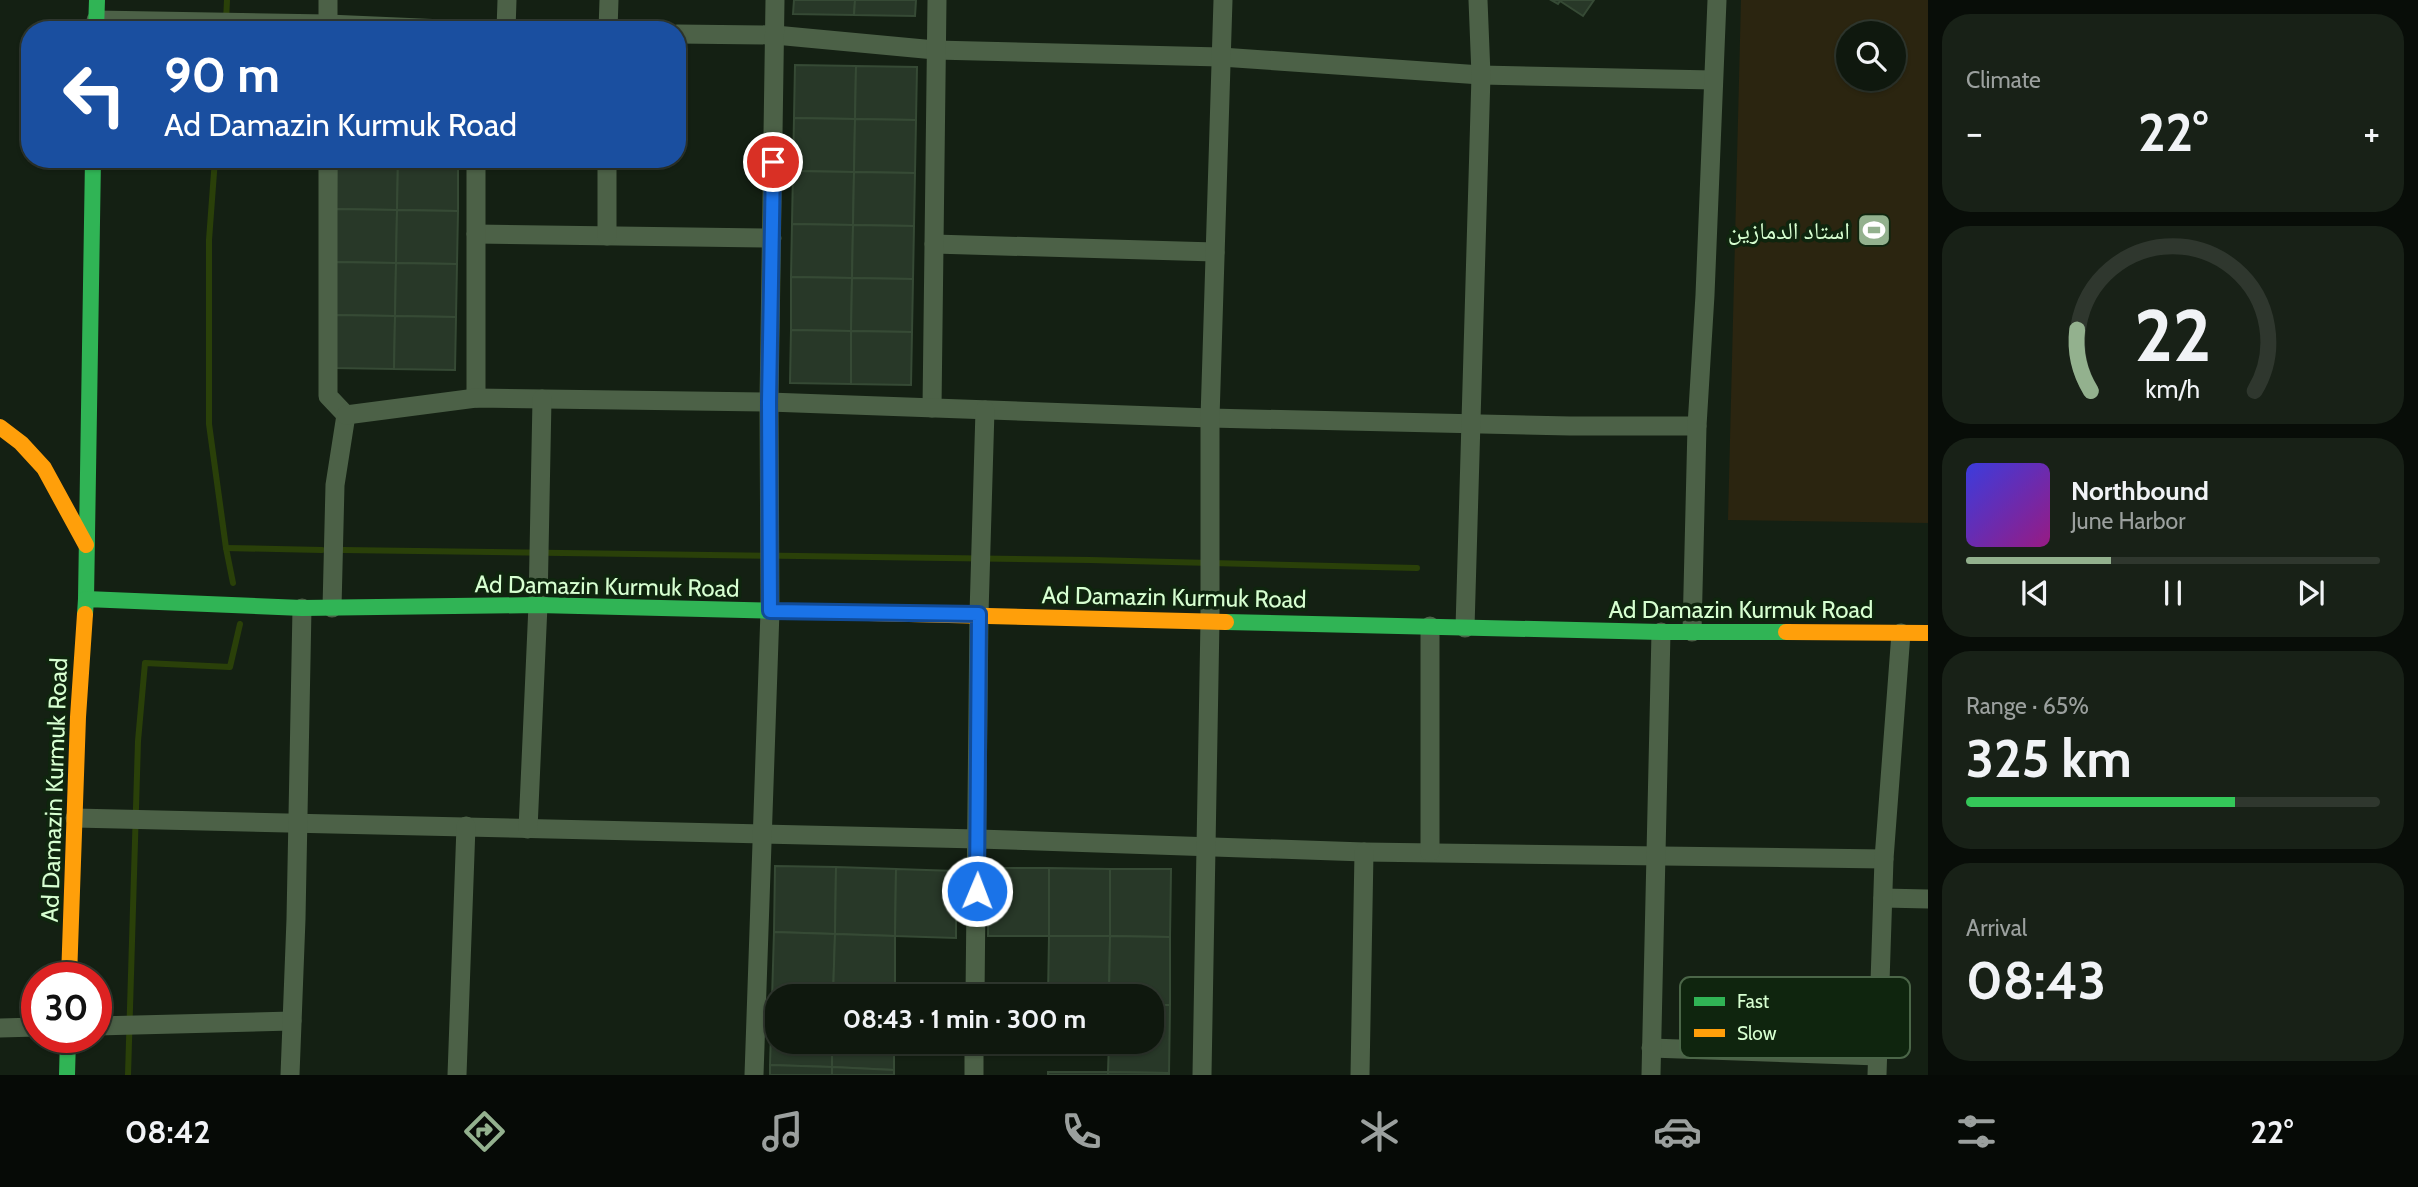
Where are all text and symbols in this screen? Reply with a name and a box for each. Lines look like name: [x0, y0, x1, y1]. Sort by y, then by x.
map controls: [1836, 21, 1906, 91]
button: search: [1836, 21, 1906, 91]
text: 90 m: [164, 45, 280, 104]
icon: left: [49, 49, 140, 140]
text: Climate: [1966, 66, 2041, 94]
text: 22°: [2138, 101, 2208, 164]
text: Ad Damazin Kurmuk Road: [164, 105, 517, 144]
text: −: [1966, 109, 1983, 156]
text: +: [2363, 109, 2380, 156]
pin: [743, 132, 803, 192]
icon: arrive: [754, 143, 792, 181]
sports icon: استاد الدمازين: [1855, 211, 1893, 249]
place label: استاد الدمازين: [1728, 216, 1850, 245]
text: 22: [2134, 292, 2212, 380]
text: km/h: [2146, 374, 2200, 404]
text: Northbound: [2071, 475, 2209, 507]
text: June Harbor: [2071, 507, 2185, 535]
street label: Ad Damazin Kurmuk Road: [474, 569, 740, 603]
icon: previous: [2016, 574, 2054, 612]
icon: pause: [2154, 574, 2192, 612]
icon: next: [2292, 574, 2330, 612]
street label: Ad Damazin Kurmuk Road: [1041, 580, 1307, 614]
street label: Ad Damazin Kurmuk Road: [1609, 595, 1873, 624]
street label: Ad Damazin Kurmuk Road: [35, 657, 73, 923]
text: Range · 65%: [1966, 692, 2089, 720]
text: 325 km: [1966, 727, 2132, 790]
position arrow: [940, 854, 1014, 928]
text: Arrival: [1966, 914, 2027, 942]
text: 08:43: [1966, 949, 2106, 1012]
speed limit sign: 30: [21, 962, 112, 1053]
legend: [1680, 977, 1910, 1058]
text: Fast: [1737, 990, 1770, 1013]
text: 08:43 · 1 min · 300 m: [843, 1003, 1086, 1035]
text: Slow: [1737, 1022, 1777, 1045]
icon: directions: [460, 1107, 509, 1156]
icon: music: [758, 1107, 807, 1156]
icon: phone: [1057, 1107, 1106, 1156]
icon: climate: [1355, 1107, 1404, 1156]
icon: car: [1653, 1107, 1702, 1156]
icon: filters: [1952, 1107, 2001, 1156]
text: 08:42: [125, 1112, 211, 1151]
text: 22°: [2250, 1112, 2293, 1151]

